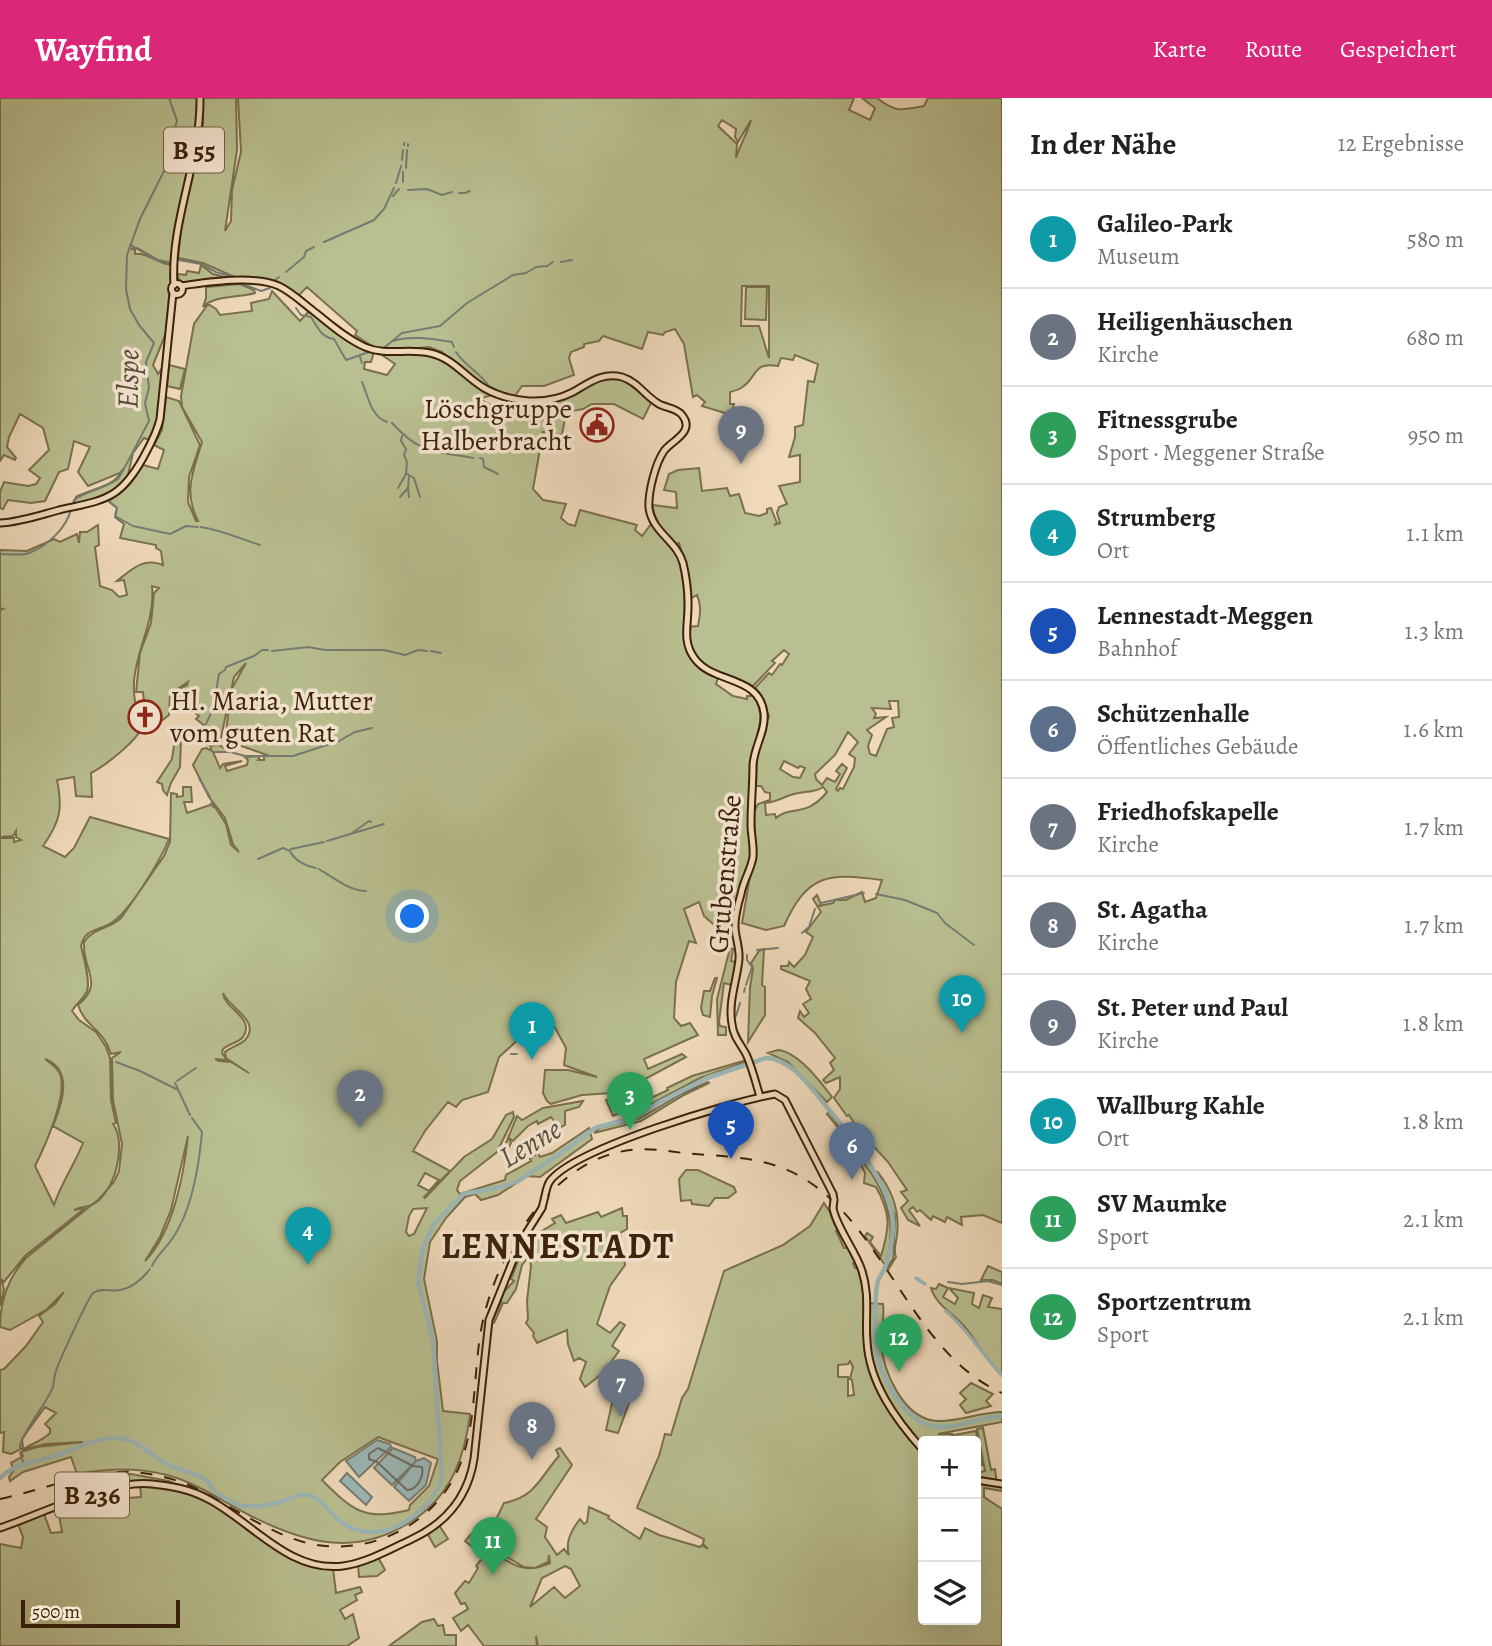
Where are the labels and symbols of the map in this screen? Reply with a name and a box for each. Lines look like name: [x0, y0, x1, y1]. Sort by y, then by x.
road number: B 55: [164, 128, 224, 172]
water label: Elspe: [107, 349, 149, 409]
place label: Löschgruppe Halberbracht: [420, 390, 572, 460]
public building icon: Löschgruppe Halberbracht: [578, 406, 616, 444]
pin: 9: [718, 406, 764, 464]
place label: Hl. Maria, Mutter vom guten Rat: [169, 682, 373, 752]
church icon: Hl. Maria, Mutter vom guten Rat: [126, 698, 164, 736]
street label: Grubenstraße: [699, 793, 751, 955]
your location: [395, 899, 429, 933]
pin: 10: [939, 975, 985, 1033]
pin: 1: [509, 1002, 555, 1060]
pin: 2: [337, 1070, 383, 1128]
pin: 3: [607, 1072, 653, 1130]
pin: 5: [708, 1101, 754, 1159]
water label: Lenne: [491, 1109, 569, 1177]
pin: 6: [829, 1122, 875, 1180]
pin: 4: [285, 1207, 331, 1265]
district label: LENNESTADT: [441, 1222, 675, 1270]
pin: 12: [876, 1314, 922, 1372]
pin: 7: [598, 1359, 644, 1417]
pin: 8: [509, 1402, 555, 1460]
road number: B 236: [55, 1472, 129, 1518]
pin: 11: [470, 1517, 516, 1575]
scale bar: [21, 1597, 180, 1629]

